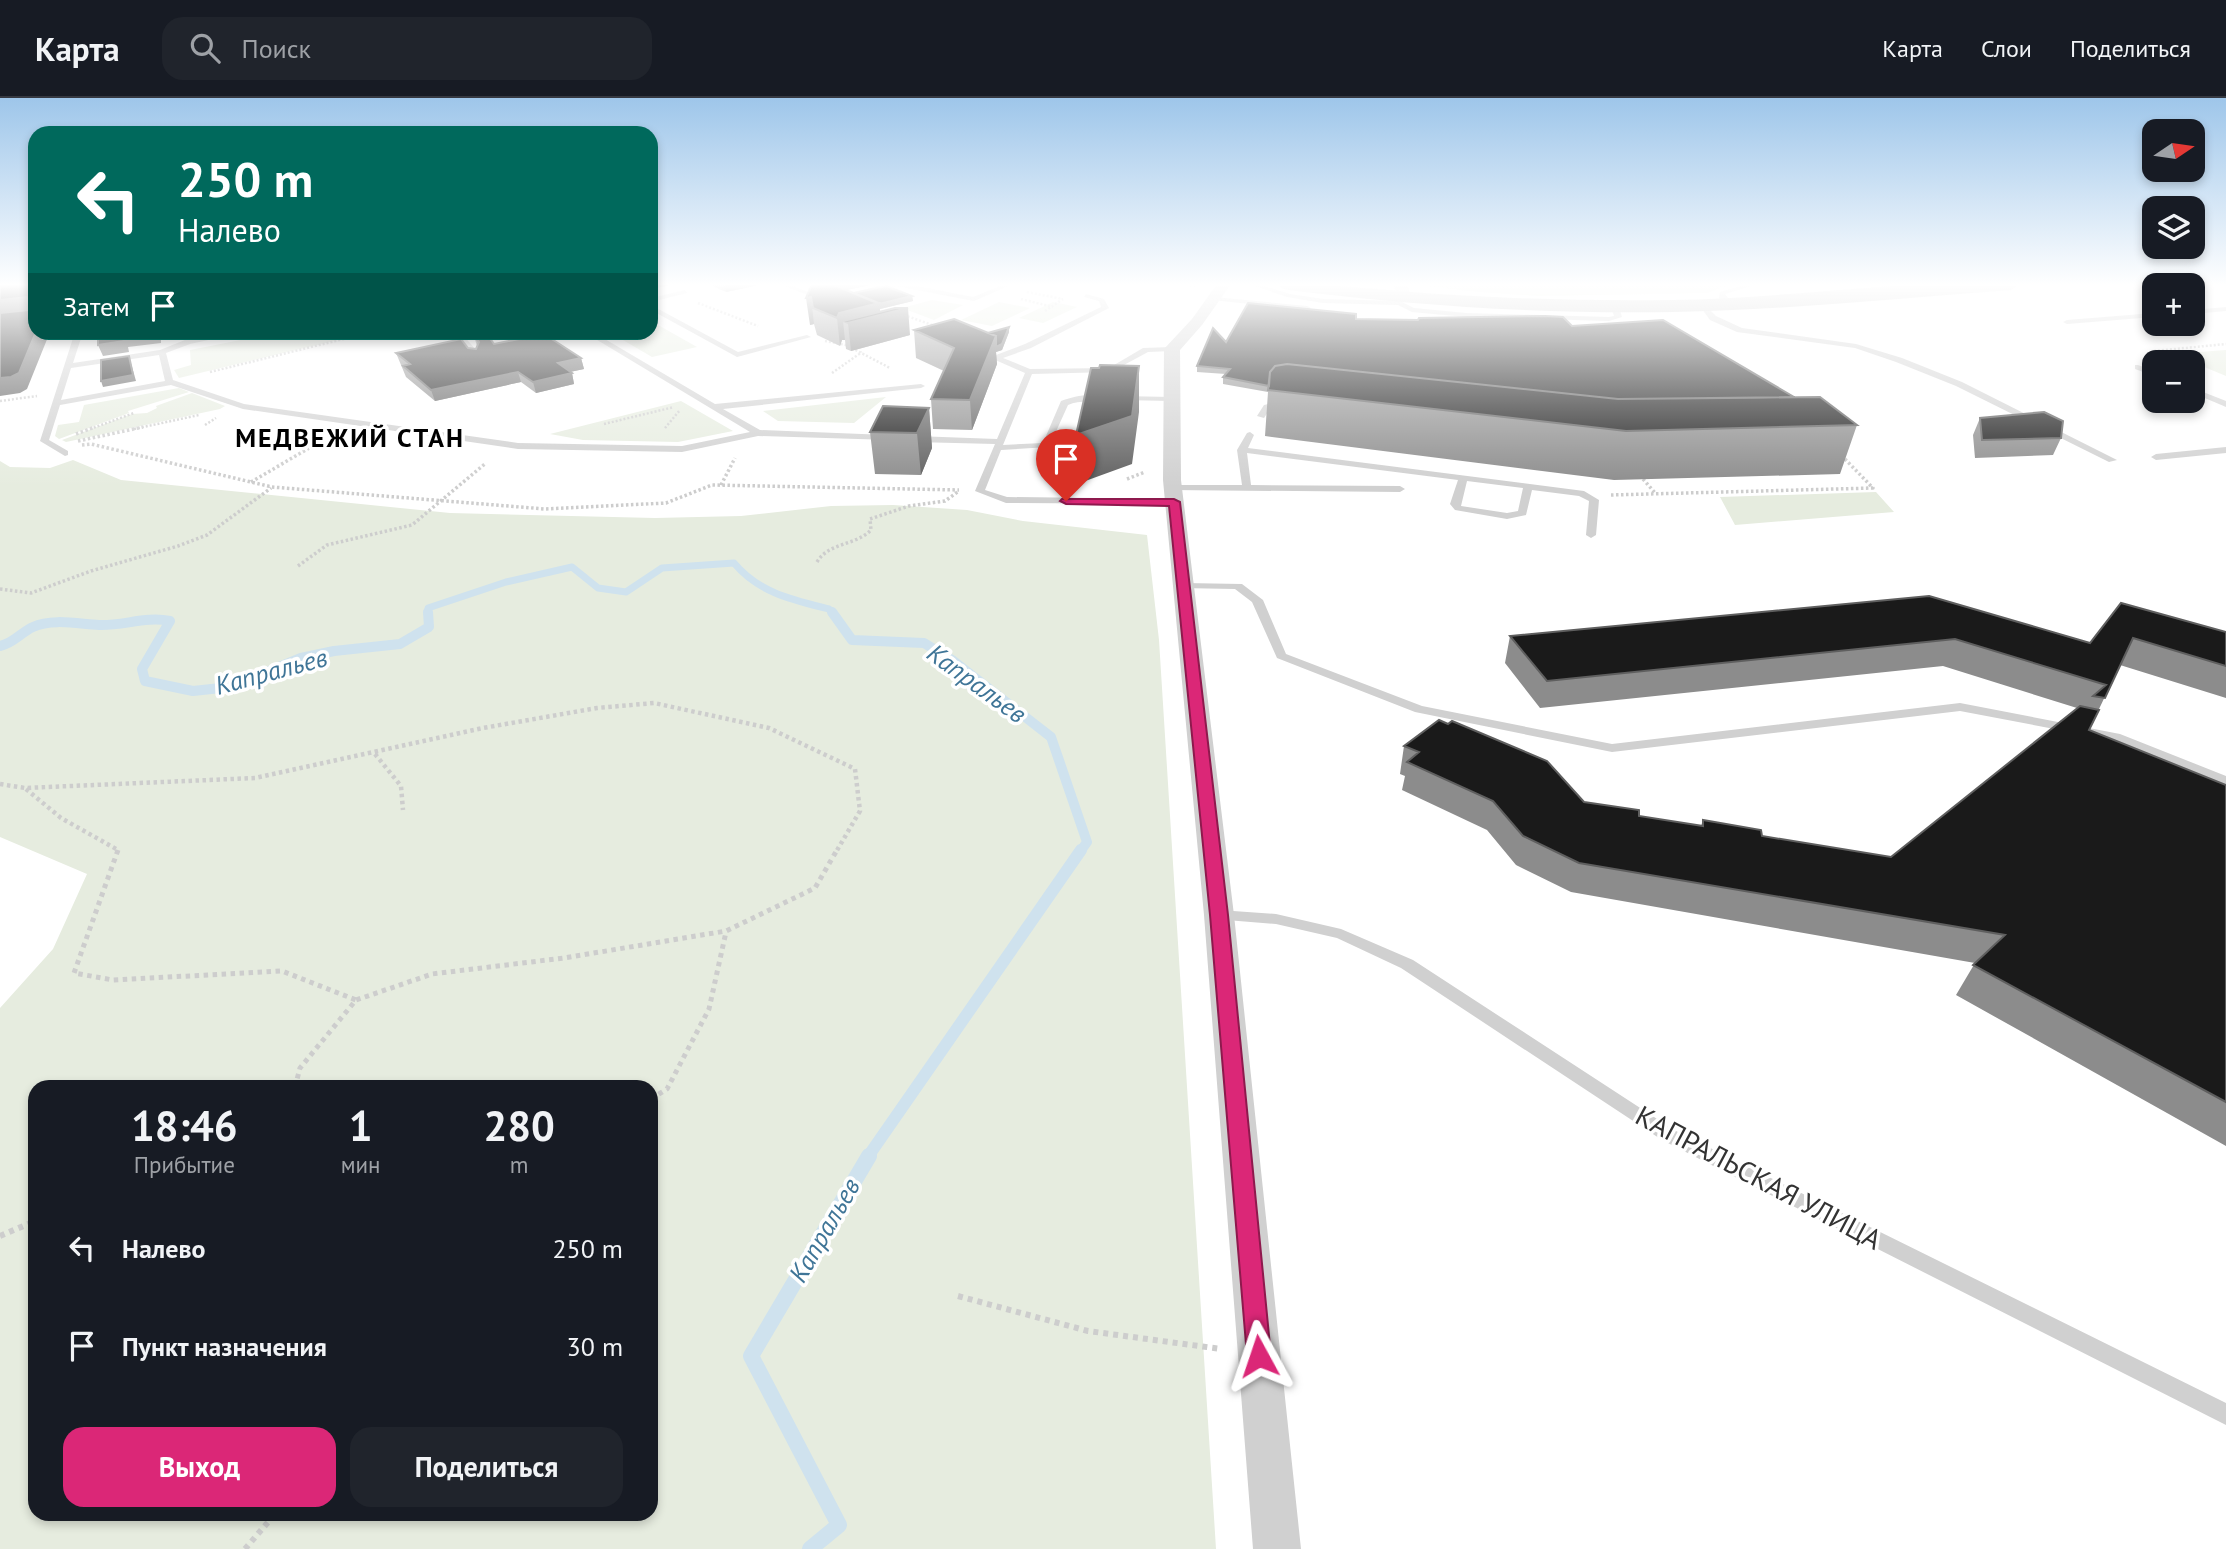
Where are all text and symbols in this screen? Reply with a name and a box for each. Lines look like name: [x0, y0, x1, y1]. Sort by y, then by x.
search box: [162, 17, 652, 80]
text: Карта: [35, 27, 120, 70]
icon: search: [186, 29, 224, 67]
text: Поиск: [242, 32, 311, 65]
text: Карта: [1882, 33, 1943, 64]
text: Слои: [1981, 33, 2032, 64]
text: Поделиться: [2070, 33, 2191, 64]
north arrow: [2142, 119, 2205, 182]
map controls: [2142, 119, 2205, 413]
text: 250 m: [178, 147, 313, 211]
icon: left: [63, 154, 154, 245]
button: layers: [2142, 196, 2205, 259]
text: Налево: [178, 209, 281, 251]
button: +: [2142, 273, 2205, 336]
icon: arrive: [144, 287, 182, 325]
text: Затем: [63, 290, 130, 323]
button: −: [2142, 350, 2205, 413]
district label: МЕДВЕЖИЙ СТАН: [235, 421, 465, 454]
pin: [1036, 429, 1096, 501]
icon: arrive: [1047, 440, 1085, 478]
water label: Капральев: [921, 636, 1033, 730]
water label: Капральев: [211, 640, 331, 702]
street label: КАПРАЛЬСКАЯ УЛИЦА: [1630, 1096, 1889, 1258]
text: 18:46: [131, 1098, 238, 1153]
text: 1: [349, 1098, 372, 1153]
text: 280: [483, 1098, 555, 1153]
text: Прибытие: [134, 1150, 235, 1179]
text: мин: [341, 1150, 380, 1179]
text: m: [510, 1150, 529, 1179]
water label: Капральев: [781, 1172, 867, 1288]
icon: left: [63, 1229, 101, 1267]
text: Налево: [122, 1232, 206, 1265]
text: 250 m: [552, 1232, 623, 1265]
position arrow: [1222, 1319, 1296, 1393]
icon: arrive: [63, 1327, 101, 1365]
text: Пункт назначения: [122, 1330, 327, 1363]
text: 30 m: [567, 1330, 623, 1363]
button: Выход: [63, 1427, 336, 1507]
button: Поделиться: [350, 1427, 623, 1507]

